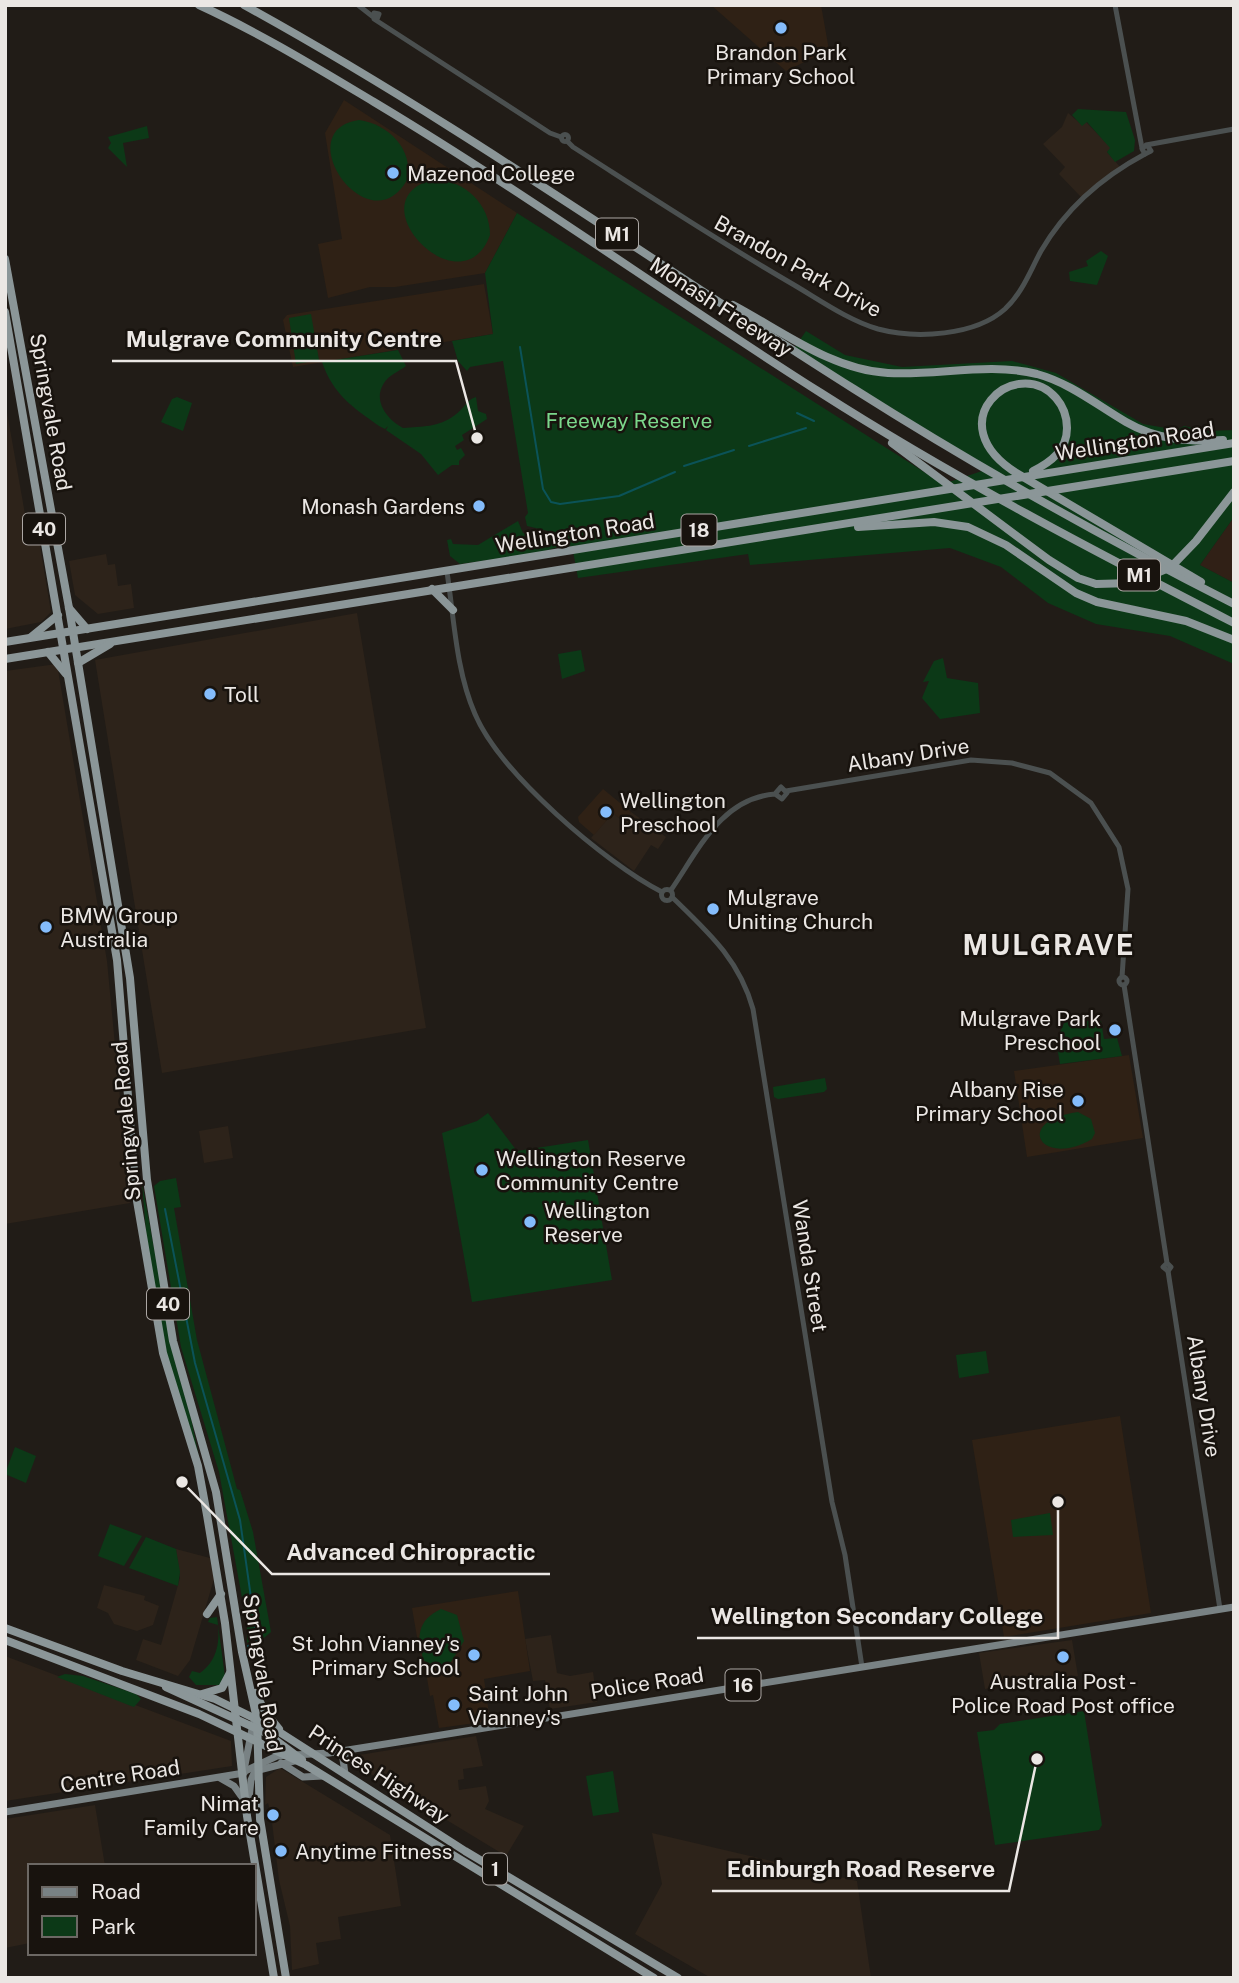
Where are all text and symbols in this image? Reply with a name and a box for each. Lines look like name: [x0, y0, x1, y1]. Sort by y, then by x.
marker: Brandon Park Primary School: [773, 20, 789, 36]
place label: Brandon Park Primary School: [707, 40, 855, 89]
place label: Mazenod College: [407, 161, 575, 186]
marker: Mazenod College: [385, 165, 401, 181]
street label: Brandon Park Drive: [710, 210, 886, 322]
road number: M1: [596, 218, 638, 250]
street label: Monash Freeway: [645, 252, 797, 362]
callout: Mulgrave Community Centre: [112, 317, 456, 361]
text: Mulgrave Community Centre: [126, 325, 442, 352]
street label: Springvale Road: [25, 331, 77, 493]
park label: Freeway Reserve: [546, 408, 712, 433]
street label: Wellington Road: [1054, 416, 1216, 466]
place label: Monash Gardens: [301, 494, 465, 519]
marker: Monash Gardens: [471, 498, 487, 514]
street label: Wellington Road: [494, 508, 656, 558]
road number: 40: [23, 514, 65, 544]
road number: 18: [682, 514, 716, 545]
road number: M1: [1118, 560, 1160, 590]
place label: Toll: [224, 682, 259, 707]
marker: Toll: [202, 686, 218, 702]
street label: Albany Drive: [845, 733, 971, 777]
place label: Wellington Preschool: [620, 788, 726, 837]
marker: Wellington Preschool: [598, 804, 614, 820]
place label: Mulgrave Uniting Church: [727, 885, 873, 934]
marker: Mulgrave Uniting Church: [705, 901, 721, 917]
place label: BMW Group Australia: [60, 903, 178, 952]
marker: BMW Group Australia: [38, 919, 54, 935]
district label: MULGRAVE: [963, 928, 1135, 961]
place label: Mulgrave Park Preschool: [959, 1006, 1101, 1055]
marker: Mulgrave Park Preschool: [1107, 1022, 1123, 1038]
street label: Springvale Road: [107, 1040, 145, 1202]
place label: Albany Rise Primary School: [915, 1077, 1064, 1126]
marker: Albany Rise Primary School: [1070, 1093, 1086, 1109]
place label: Wellington Reserve Community Centre: [496, 1146, 686, 1195]
marker: Wellington Reserve Community Centre: [474, 1162, 490, 1178]
place label: Wellington Reserve: [544, 1198, 650, 1247]
street label: Wanda Street: [787, 1198, 833, 1334]
marker: Wellington Reserve: [522, 1214, 538, 1230]
road number: 40: [147, 1288, 189, 1320]
street label: Albany Drive: [1182, 1333, 1226, 1459]
callout: Advanced Chiropractic: [272, 1530, 550, 1574]
text: Advanced Chiropractic: [286, 1538, 536, 1565]
street label: Springvale Road: [238, 1592, 288, 1754]
callout: Wellington Secondary College: [697, 1594, 1058, 1638]
text: Wellington Secondary College: [711, 1602, 1043, 1629]
place label: St John Vianney's Primary School: [292, 1631, 460, 1680]
marker: St John Vianney's Primary School: [466, 1647, 482, 1663]
marker: Australia Post - Police Road Post office: [1055, 1649, 1071, 1665]
street label: Police Road: [589, 1662, 705, 1704]
place label: Australia Post - Police Road Post office: [951, 1669, 1175, 1718]
road number: 16: [726, 1670, 760, 1700]
place label: Saint John Vianney's: [468, 1681, 568, 1730]
marker: Saint John Vianney's: [446, 1697, 462, 1713]
street label: Princes Highway: [304, 1719, 454, 1829]
street label: Centre Road: [58, 1754, 182, 1798]
place label: Nimat Family Care: [144, 1791, 259, 1840]
marker: Nimat Family Care: [265, 1807, 281, 1823]
place label: Anytime Fitness: [295, 1839, 453, 1864]
marker: Anytime Fitness: [273, 1843, 289, 1859]
callout: Edinburgh Road Reserve: [712, 1847, 1009, 1891]
road number: 1: [483, 1854, 507, 1884]
text: Edinburgh Road Reserve: [727, 1855, 995, 1882]
legend: [28, 1864, 256, 1955]
text: Road: [91, 1879, 141, 1904]
text: Park: [91, 1914, 136, 1939]

